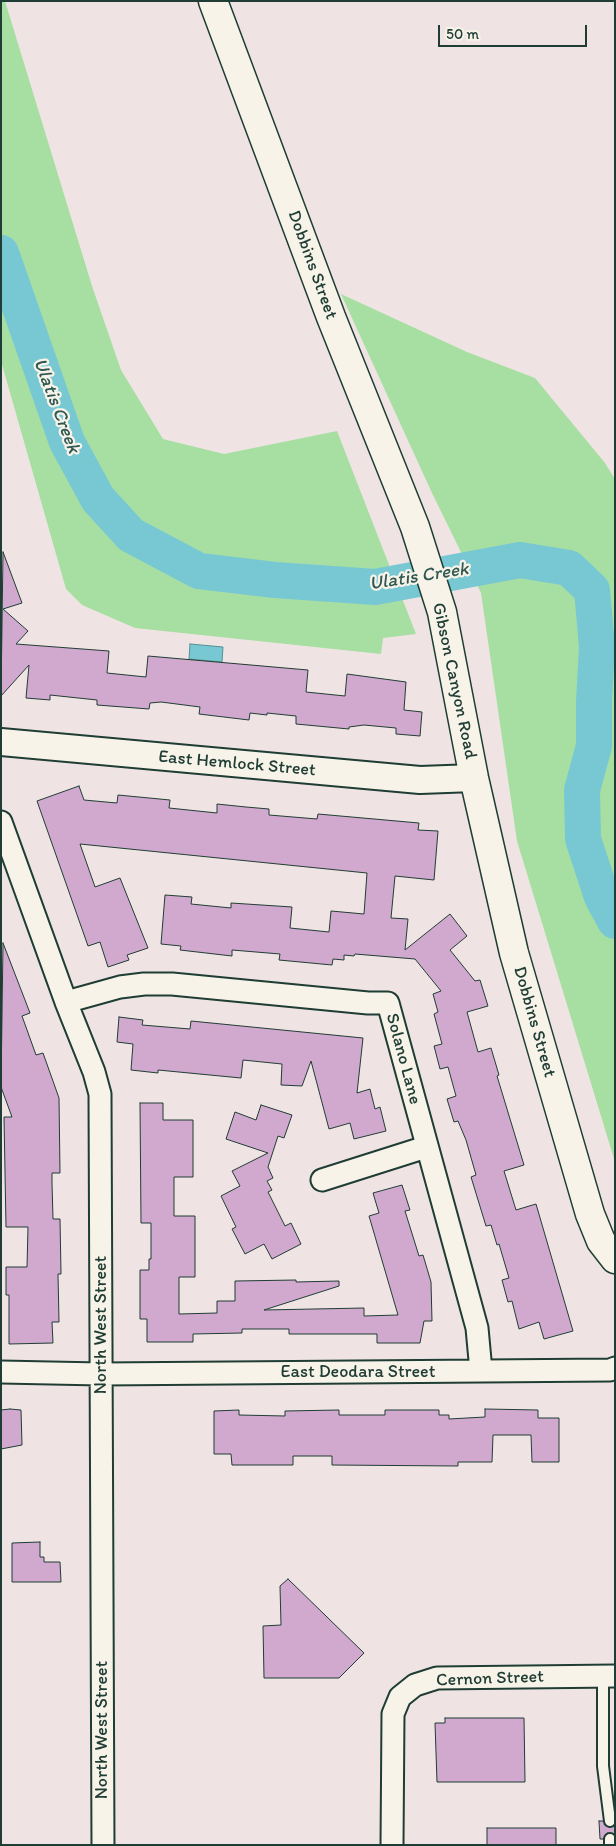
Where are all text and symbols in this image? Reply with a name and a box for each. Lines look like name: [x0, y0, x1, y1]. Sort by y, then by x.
scale bar: [441, 15, 590, 47]
text: 50 m: [446, 25, 479, 43]
street label: Dobbins Street: [282, 208, 342, 322]
water label: Ulatis Creek: [27, 355, 85, 457]
water label: Ulatis Creek: [368, 558, 470, 596]
street label: Gibson Canyon Road: [427, 601, 481, 761]
street label: East Hemlock Street: [157, 746, 317, 782]
street label: Dobbins Street: [508, 964, 560, 1080]
street label: Solano Lane: [380, 1011, 426, 1107]
street label: North West Street: [90, 1256, 112, 1394]
street label: East Deodara Street: [281, 1361, 435, 1383]
street label: North West Street: [91, 1661, 113, 1799]
street label: Cernon Street: [436, 1666, 544, 1692]

